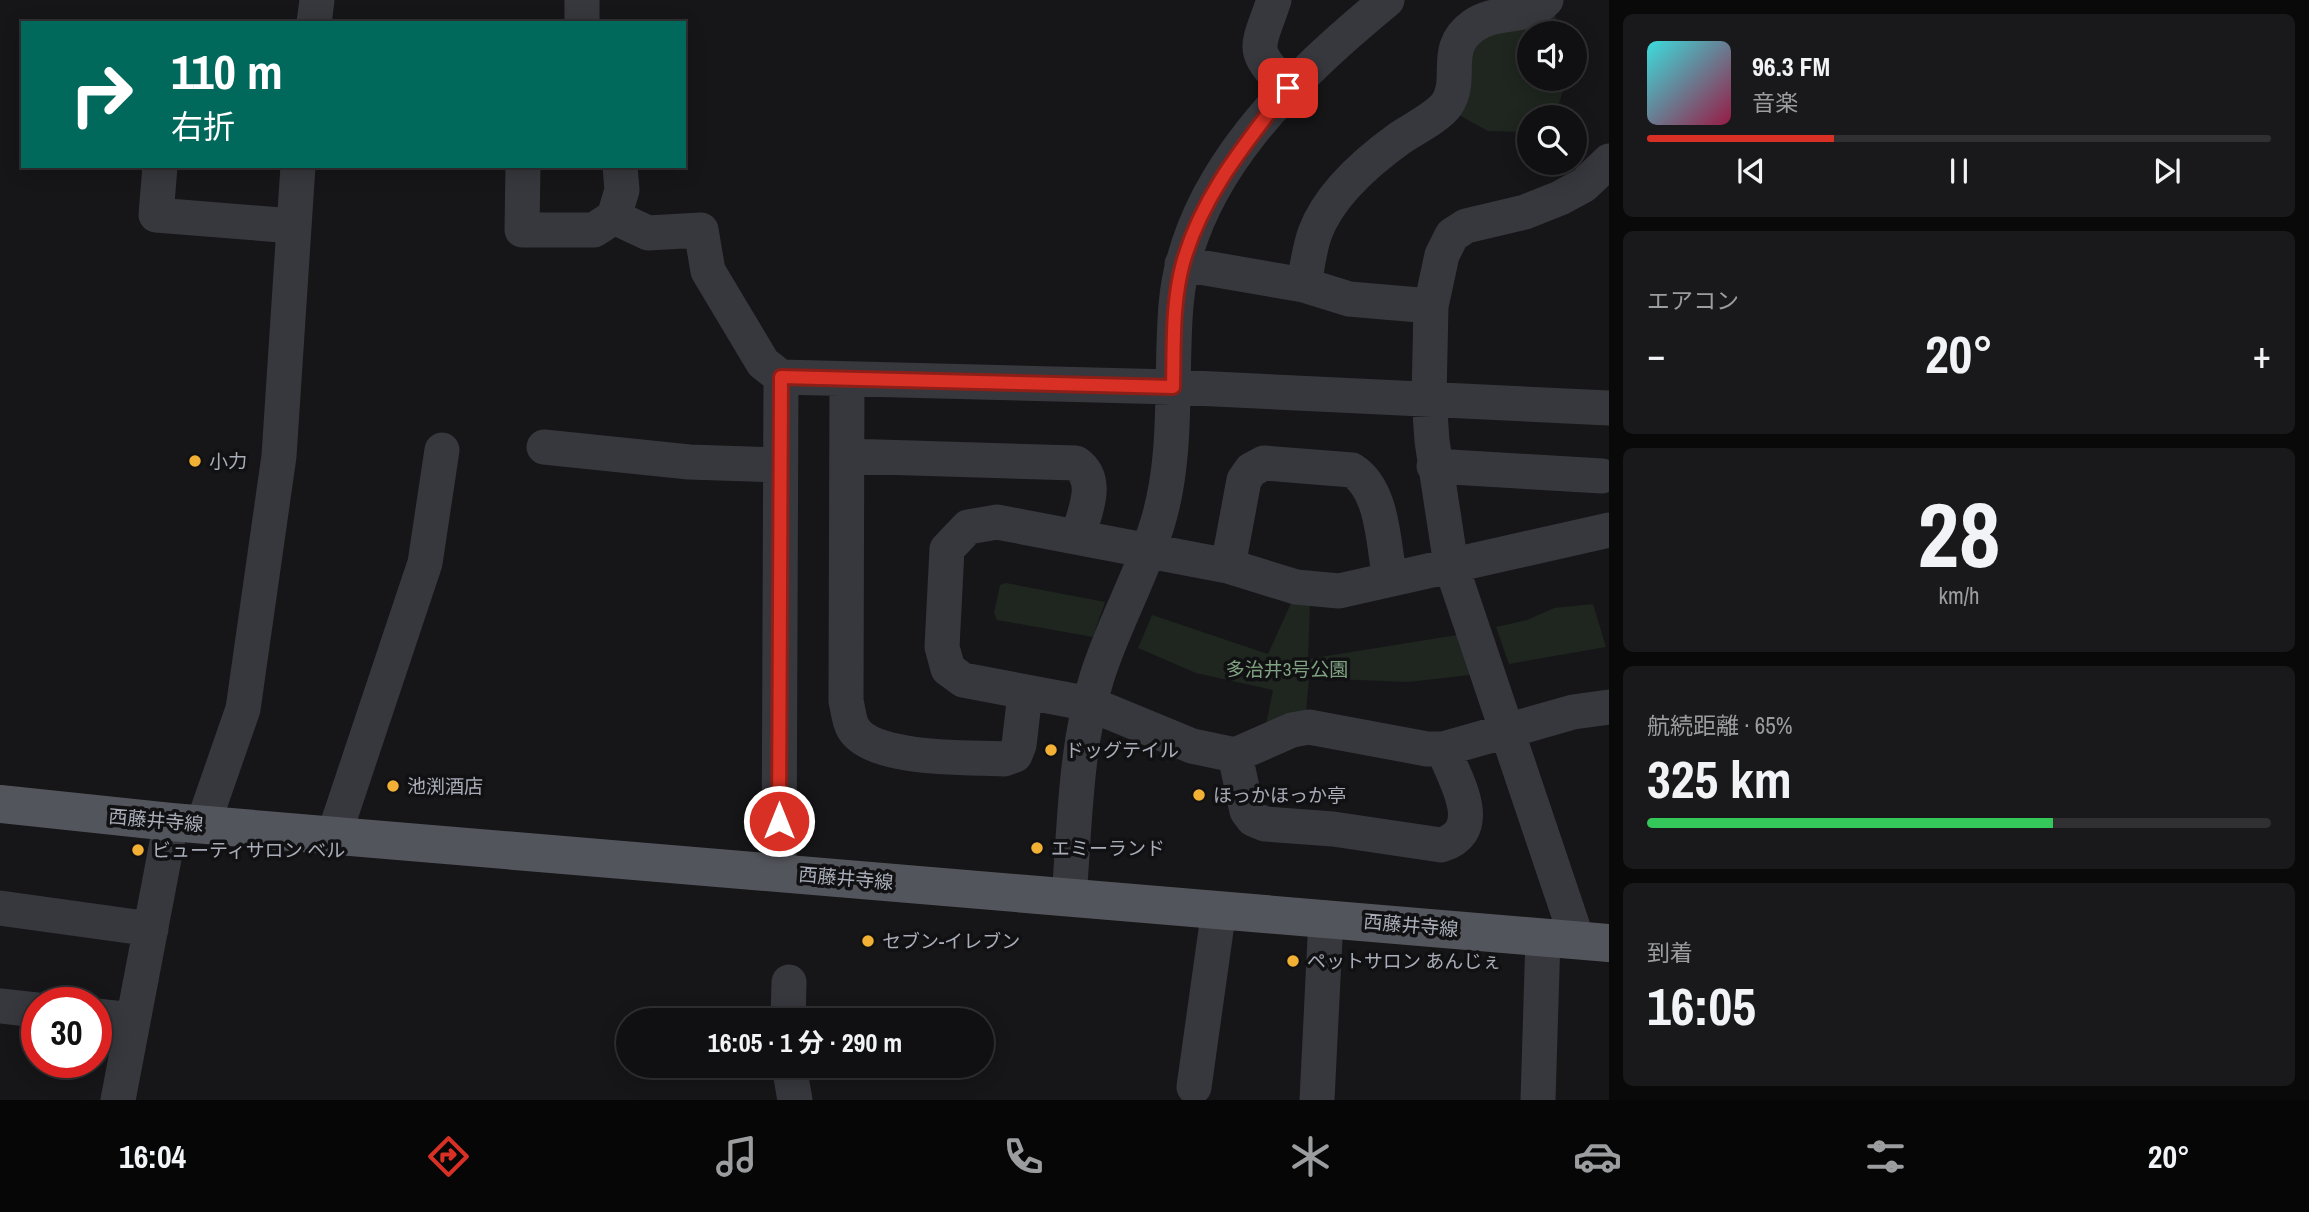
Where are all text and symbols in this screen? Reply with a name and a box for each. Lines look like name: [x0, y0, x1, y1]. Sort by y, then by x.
map controls: [1517, 21, 1587, 175]
button: sound: [1517, 21, 1587, 91]
text: 110 m: [171, 38, 283, 104]
icon: right: [56, 49, 147, 140]
text: 96.3 FM: [1752, 49, 1830, 84]
pin: [1258, 58, 1318, 118]
icon: arrive: [1269, 69, 1307, 107]
text: 音楽: [1752, 87, 1798, 118]
text: 右折: [171, 105, 235, 148]
button: search: [1517, 105, 1587, 175]
icon: previous: [1732, 152, 1770, 190]
icon: pause: [1940, 152, 1978, 190]
icon: next: [2148, 152, 2186, 190]
text: エアコン: [1647, 285, 1739, 316]
text: 20°: [1925, 319, 1993, 389]
text: −: [1647, 329, 1665, 380]
text: +: [2253, 329, 2271, 380]
place label: 小力: [209, 448, 247, 474]
marker: 小力: [187, 453, 203, 469]
text: 28: [1918, 473, 2001, 595]
text: km/h: [1939, 580, 1979, 611]
park label: 多治井3号公園: [1226, 656, 1348, 682]
text: 航続距離 · 65%: [1647, 710, 1792, 741]
place label: ドッグテイル: [1065, 737, 1179, 763]
marker: ドッグテイル: [1043, 742, 1059, 758]
text: 325 km: [1647, 744, 1792, 814]
place label: 池渕酒店: [407, 773, 483, 799]
marker: 池渕酒店: [385, 778, 401, 794]
place label: ほっかほっか亭: [1213, 782, 1346, 808]
position arrow: [742, 784, 816, 858]
marker: ほっかほっか亭: [1191, 787, 1207, 803]
street label: 西藤井寺線: [108, 803, 204, 837]
place label: エミーランド: [1051, 835, 1165, 861]
place label: ビューティサロン ベル: [152, 837, 345, 863]
marker: エミーランド: [1029, 840, 1045, 856]
marker: ビューティサロン ベル: [130, 842, 146, 858]
street label: 西藤井寺線: [798, 861, 894, 895]
street label: 西藤井寺線: [1363, 908, 1459, 942]
place label: セブン-イレブン: [882, 928, 1020, 954]
marker: セブン-イレブン: [860, 933, 876, 949]
text: 到着: [1647, 937, 1693, 968]
place label: ペットサロン あんじぇ: [1307, 948, 1501, 974]
marker: ペットサロン あんじぇ: [1285, 953, 1301, 969]
text: 16:05: [1647, 971, 1756, 1041]
speed limit sign: 30: [21, 987, 112, 1078]
text: 16:05 · 1 分 · 290 m: [708, 1025, 902, 1060]
icon: directions: [424, 1132, 473, 1181]
icon: music: [712, 1132, 761, 1181]
icon: phone: [999, 1132, 1048, 1181]
icon: climate: [1286, 1132, 1335, 1181]
icon: car: [1573, 1132, 1622, 1181]
icon: filters: [1861, 1132, 1910, 1181]
text: 16:04: [119, 1135, 186, 1178]
text: 20°: [2148, 1135, 2190, 1178]

